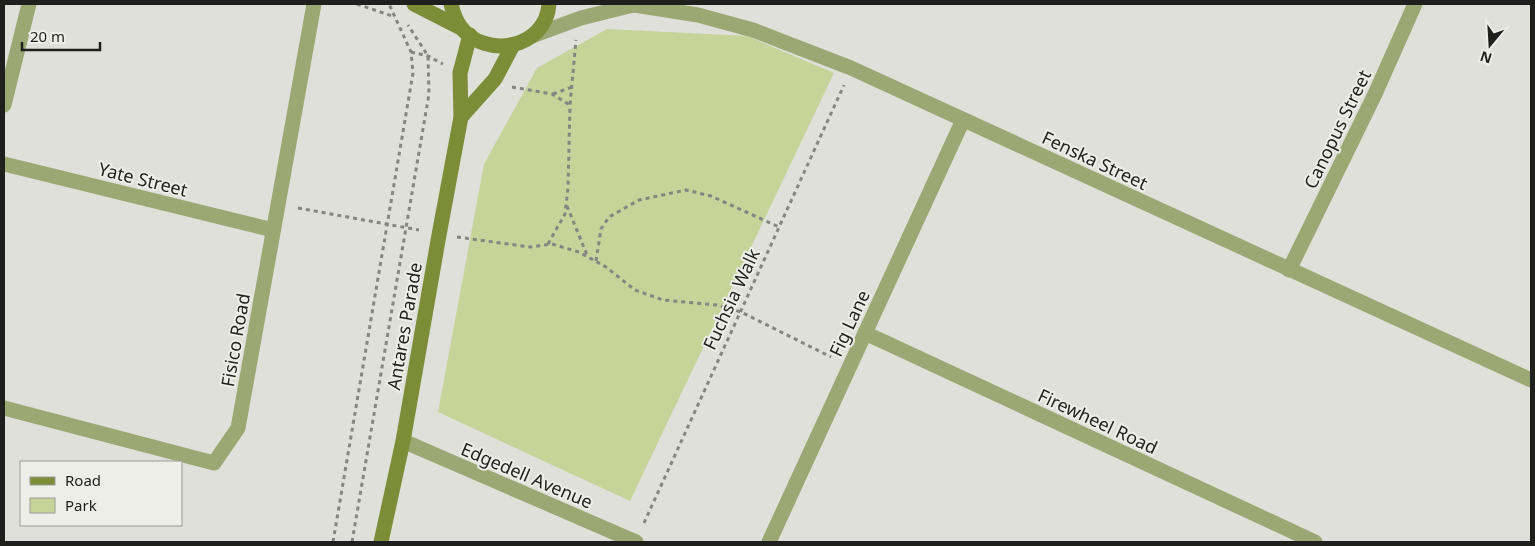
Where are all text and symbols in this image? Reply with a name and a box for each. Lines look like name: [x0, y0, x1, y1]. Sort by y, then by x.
scale bar: [22, 20, 100, 52]
north arrow: [1465, 20, 1515, 70]
text: 20 m: [30, 26, 65, 46]
text: N: [1477, 47, 1494, 69]
street label: Canopus Street: [1298, 65, 1376, 192]
street label: Fenska Street: [1038, 125, 1152, 195]
street label: Yate Street: [96, 156, 191, 202]
street label: Fuchsia Walk: [697, 244, 765, 353]
street label: Antares Parade: [381, 260, 427, 392]
street label: Fig Lane: [823, 286, 875, 360]
street label: Fisico Road: [215, 291, 255, 389]
street label: Firewheel Road: [1034, 383, 1162, 459]
street label: Edgedell Avenue: [458, 436, 596, 514]
legend: [20, 461, 182, 526]
text: Road: [65, 470, 101, 490]
text: Park: [65, 495, 97, 515]

